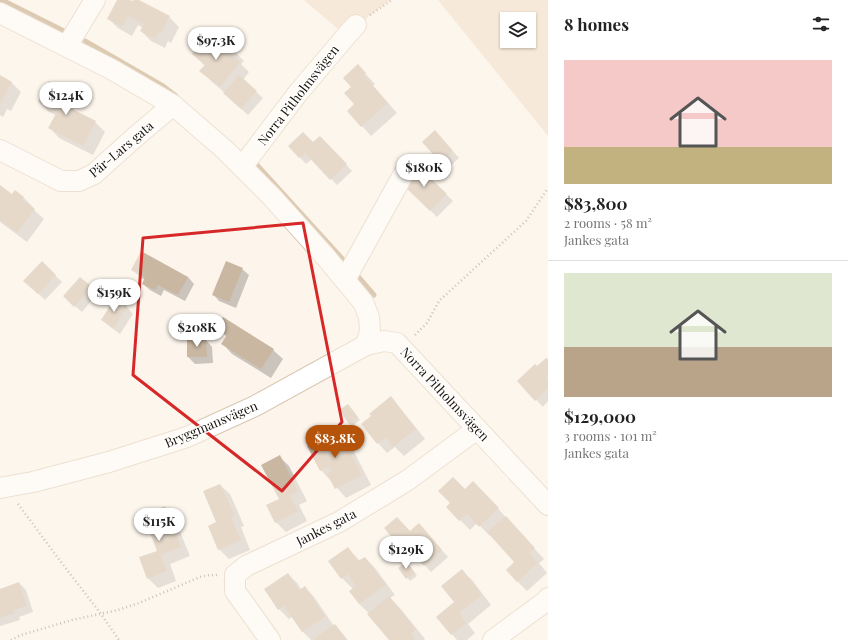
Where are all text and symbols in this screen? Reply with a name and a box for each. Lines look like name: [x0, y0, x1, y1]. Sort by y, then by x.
map controls: [500, 12, 536, 48]
button: layers: [500, 12, 536, 48]
text: 8 homes: [564, 13, 629, 35]
icon: filters: [810, 13, 832, 35]
pin: $97.3K: [183, 27, 249, 61]
text: $97.3K: [197, 31, 235, 48]
street label: Norra Pitholmsvägen: [253, 41, 342, 148]
pin: $124K: [38, 82, 94, 116]
text: $124K: [48, 86, 84, 103]
icon: home: [662, 86, 734, 158]
street label: Pär-Lars gata: [85, 116, 157, 181]
pin: $180K: [396, 154, 452, 188]
text: $180K: [405, 158, 443, 175]
text: $83,800: [564, 192, 627, 214]
text: 2 rooms · 58 m²: [564, 214, 652, 231]
text: Jankes gata: [564, 231, 629, 248]
pin: $159K: [86, 279, 142, 313]
text: $159K: [97, 283, 131, 300]
icon: home: [662, 299, 734, 371]
pin: $208K: [169, 314, 225, 348]
text: $208K: [177, 318, 217, 335]
street label: Norra Pitholmsvägen: [397, 343, 494, 445]
street label: Bryggmansvägen: [162, 396, 260, 451]
text: $129,000: [564, 405, 636, 427]
pin: $83.8K: [302, 425, 368, 459]
text: 3 rooms · 101 m²: [564, 427, 657, 444]
text: $83.8K: [314, 429, 356, 446]
text: Jankes gata: [564, 444, 629, 461]
street label: Jankes gata: [292, 504, 359, 549]
pin: $115K: [131, 508, 187, 542]
text: $115K: [143, 512, 175, 529]
pin: $129K: [378, 536, 434, 570]
text: $129K: [388, 540, 424, 557]

